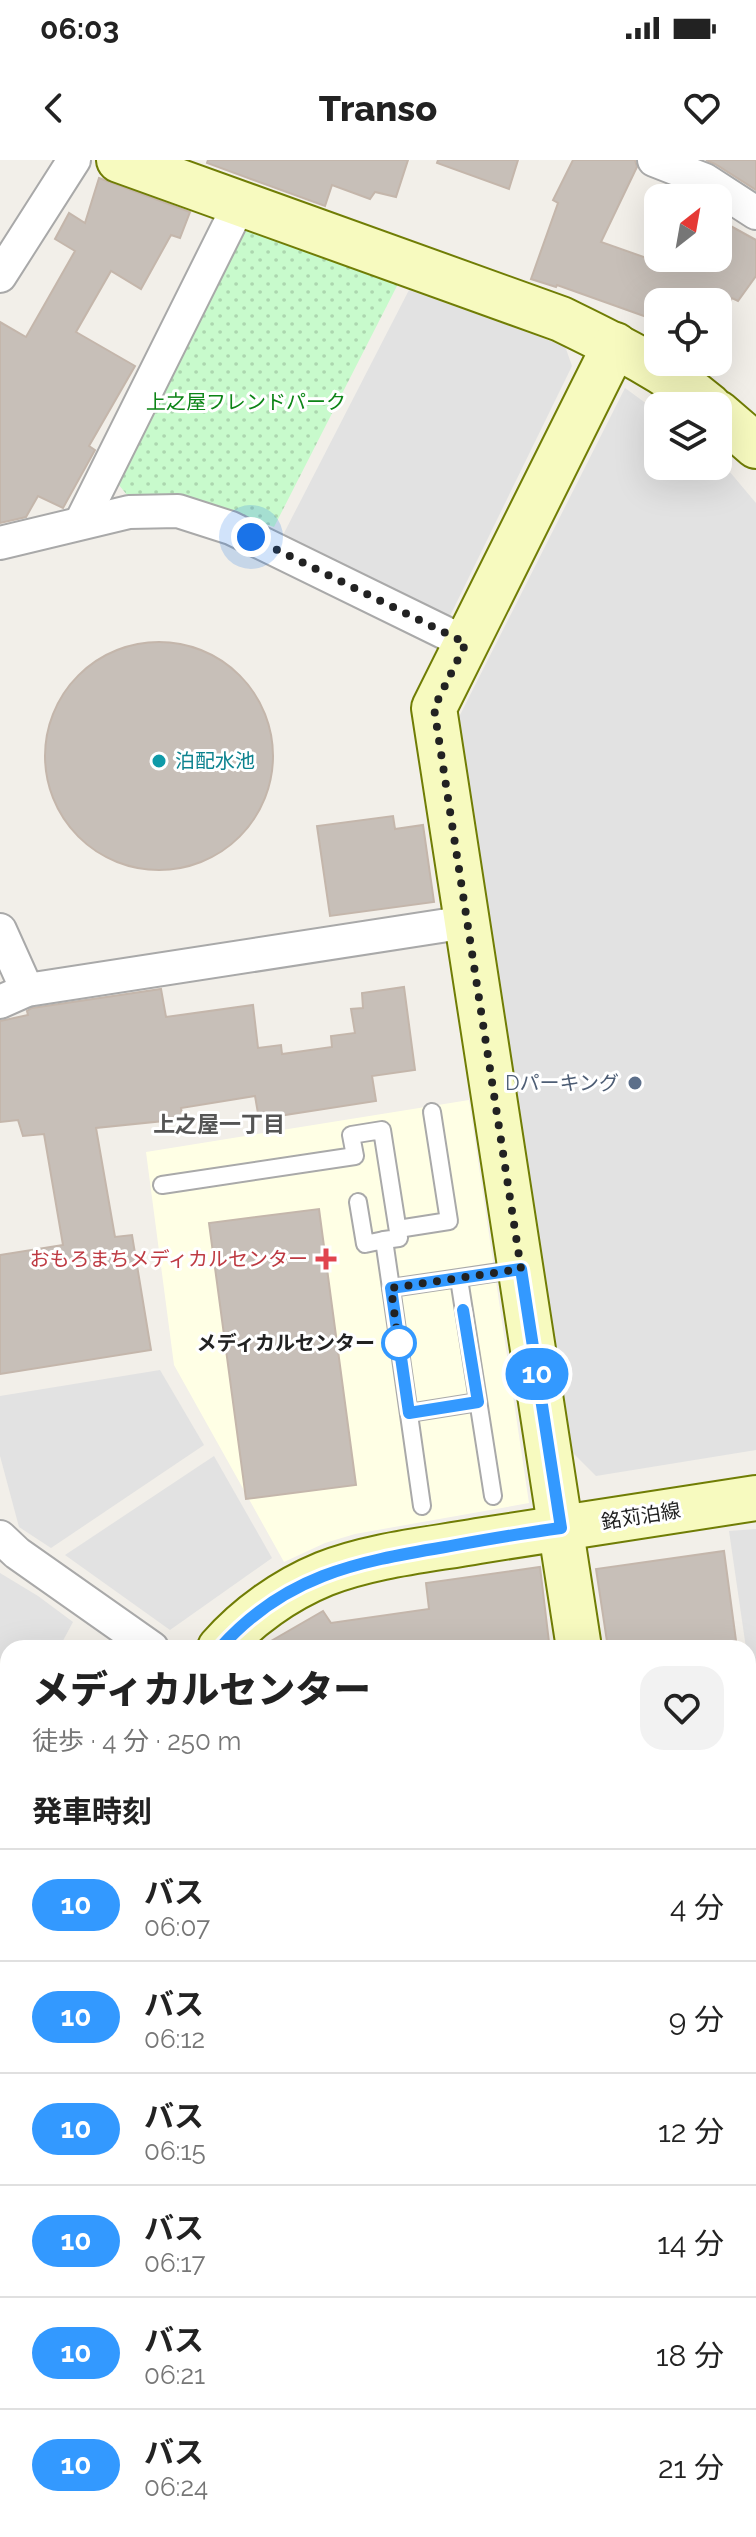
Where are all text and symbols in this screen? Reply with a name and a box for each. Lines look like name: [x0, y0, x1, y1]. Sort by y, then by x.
text: 06:03: [40, 11, 119, 46]
icon: back: [32, 86, 76, 130]
icon: heart: [680, 86, 724, 130]
text: Transo: [319, 87, 437, 129]
north arrow: [644, 184, 732, 272]
map controls: [644, 184, 732, 480]
button: locate: [644, 288, 732, 376]
park label: 上之屋フレンドパーク: [146, 390, 346, 414]
button: layers: [644, 392, 732, 480]
your location: [231, 517, 271, 557]
place label: 泊配水池: [175, 749, 255, 773]
marker: 泊配水池: [150, 752, 168, 770]
place label: Dパーキング: [505, 1071, 619, 1095]
marker: Dパーキング: [626, 1074, 644, 1092]
district label: 上之屋一丁目: [153, 1111, 285, 1137]
place label: おもろまちメディカルセンター: [29, 1247, 308, 1271]
marker: おもろまちメディカルセンター: [315, 1248, 337, 1270]
marker: メディカルセンター: [382, 1326, 416, 1360]
place label: メディカルセンター: [196, 1331, 375, 1355]
line badge: 10: [501, 1348, 573, 1400]
text: 10: [521, 1357, 553, 1390]
street label: 銘苅泊線: [600, 1498, 682, 1534]
button: heart: [640, 1666, 724, 1750]
text: メディカルセンター: [32, 1667, 371, 1712]
text: 徒歩 · 4 分 · 250 m: [32, 1726, 241, 1756]
text: 発車時刻: [32, 1794, 152, 1829]
text: バス: [144, 1875, 204, 1910]
text: 10: [60, 1888, 92, 1921]
text: 4 分: [670, 1890, 724, 1925]
text: 06:07: [144, 1912, 210, 1942]
text: バス: [144, 1987, 204, 2022]
text: 10: [60, 2000, 92, 2033]
text: 9 分: [669, 2002, 724, 2037]
text: 06:12: [144, 2024, 205, 2054]
text: バス: [144, 2099, 204, 2134]
text: 10: [60, 2112, 92, 2145]
text: 12 分: [658, 2114, 724, 2149]
text: 06:15: [144, 2136, 206, 2166]
text: バス: [144, 2211, 204, 2246]
text: 10: [60, 2224, 92, 2257]
text: 14 分: [657, 2226, 724, 2261]
text: 06:17: [144, 2248, 205, 2278]
text: バス: [144, 2323, 204, 2358]
text: 10: [60, 2336, 92, 2369]
text: 18 分: [656, 2338, 724, 2373]
text: 06:21: [144, 2360, 205, 2390]
text: バス: [144, 2435, 204, 2470]
text: 10: [60, 2448, 92, 2481]
text: 21 分: [658, 2450, 724, 2485]
text: 06:24: [144, 2472, 208, 2502]

